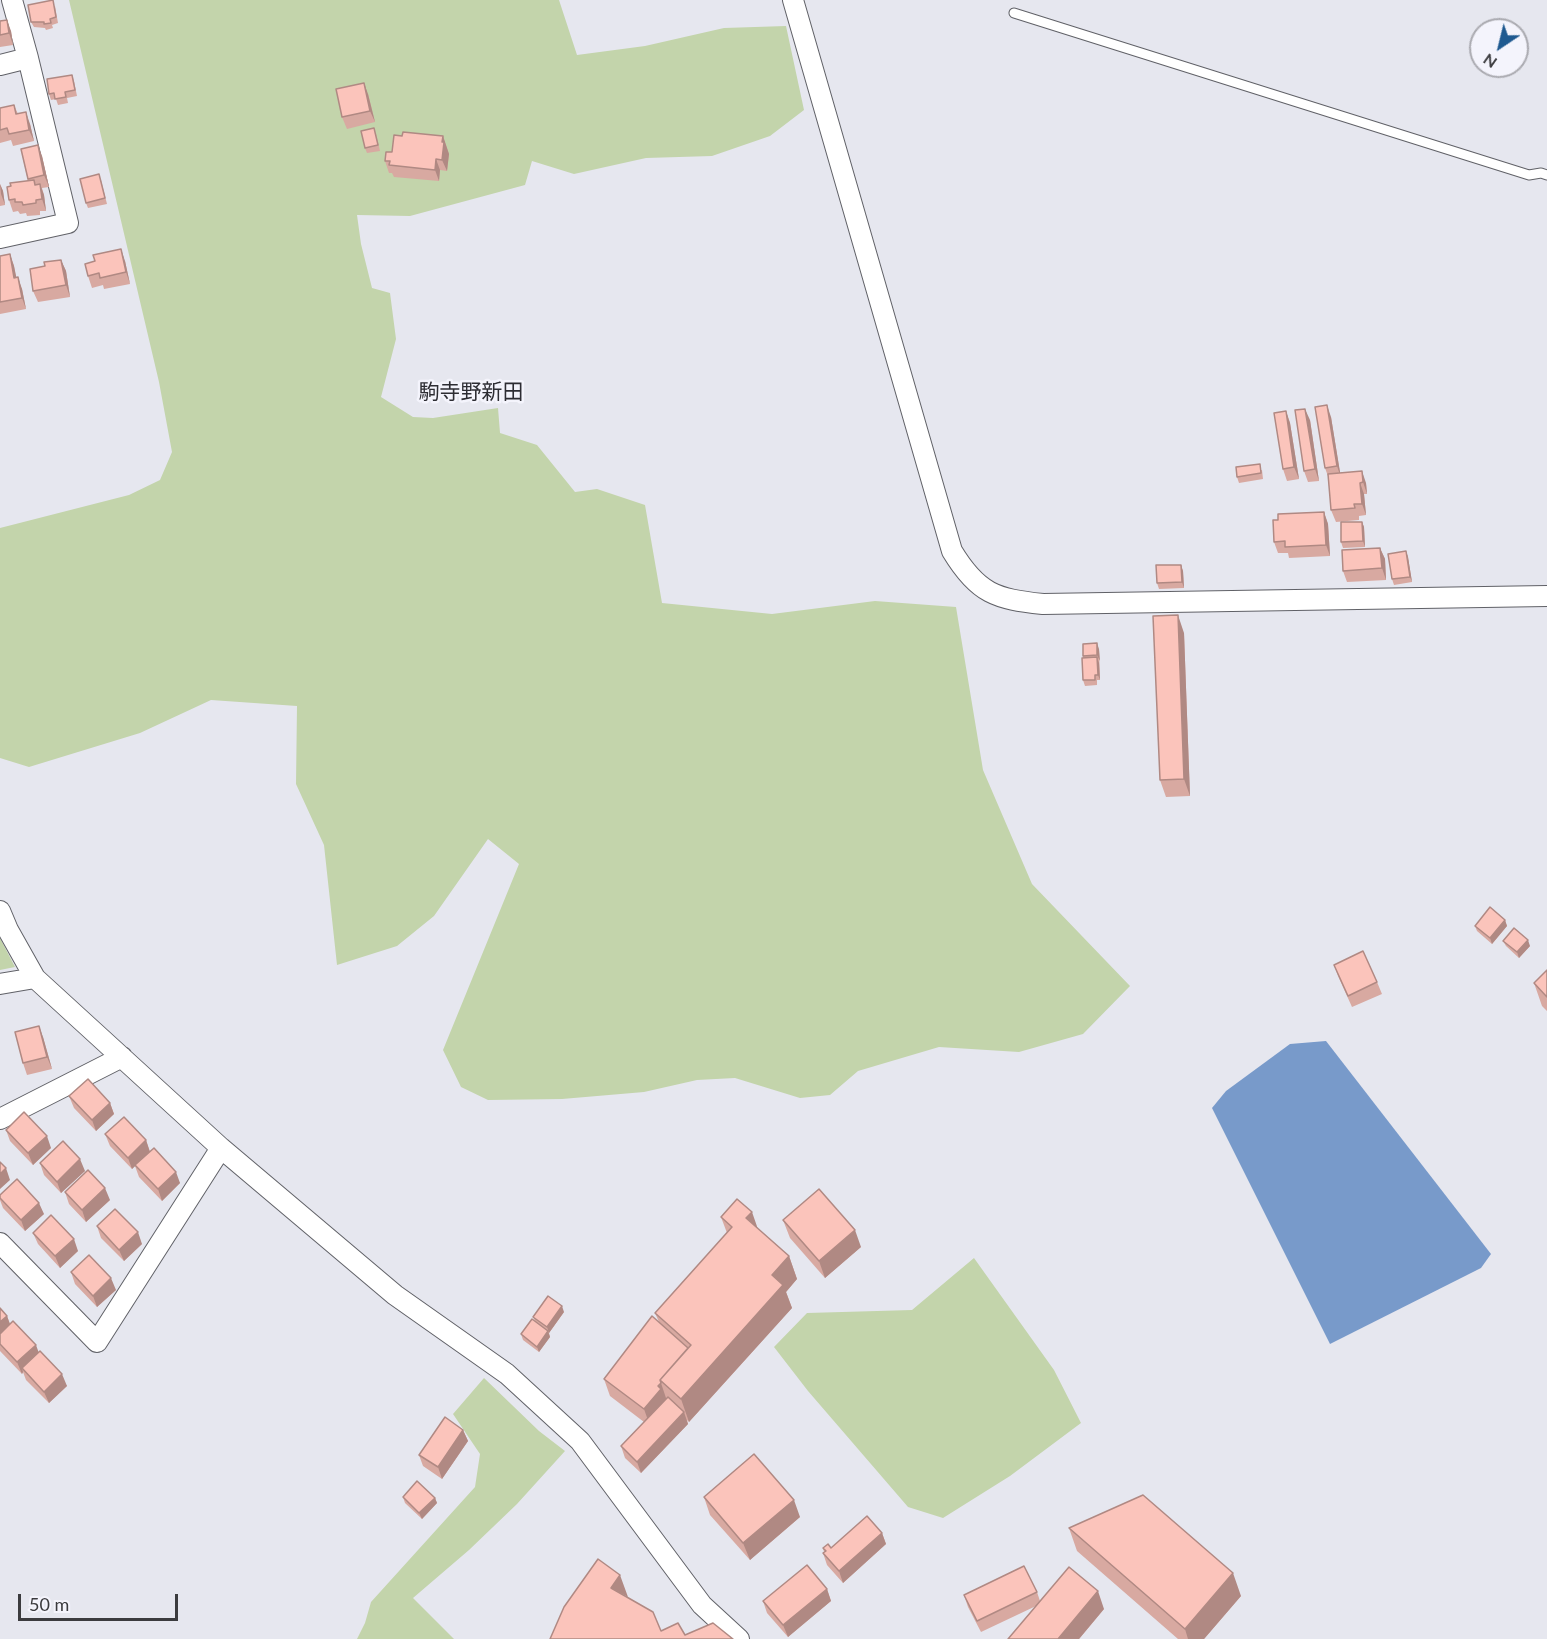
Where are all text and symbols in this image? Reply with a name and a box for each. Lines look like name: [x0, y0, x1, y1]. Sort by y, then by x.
north arrow: [1469, 18, 1529, 78]
text: N: [1479, 50, 1500, 73]
district label: 駒寺野新田: [419, 379, 523, 405]
scale bar: [21, 1582, 182, 1620]
text: 50 m: [29, 1593, 69, 1615]

